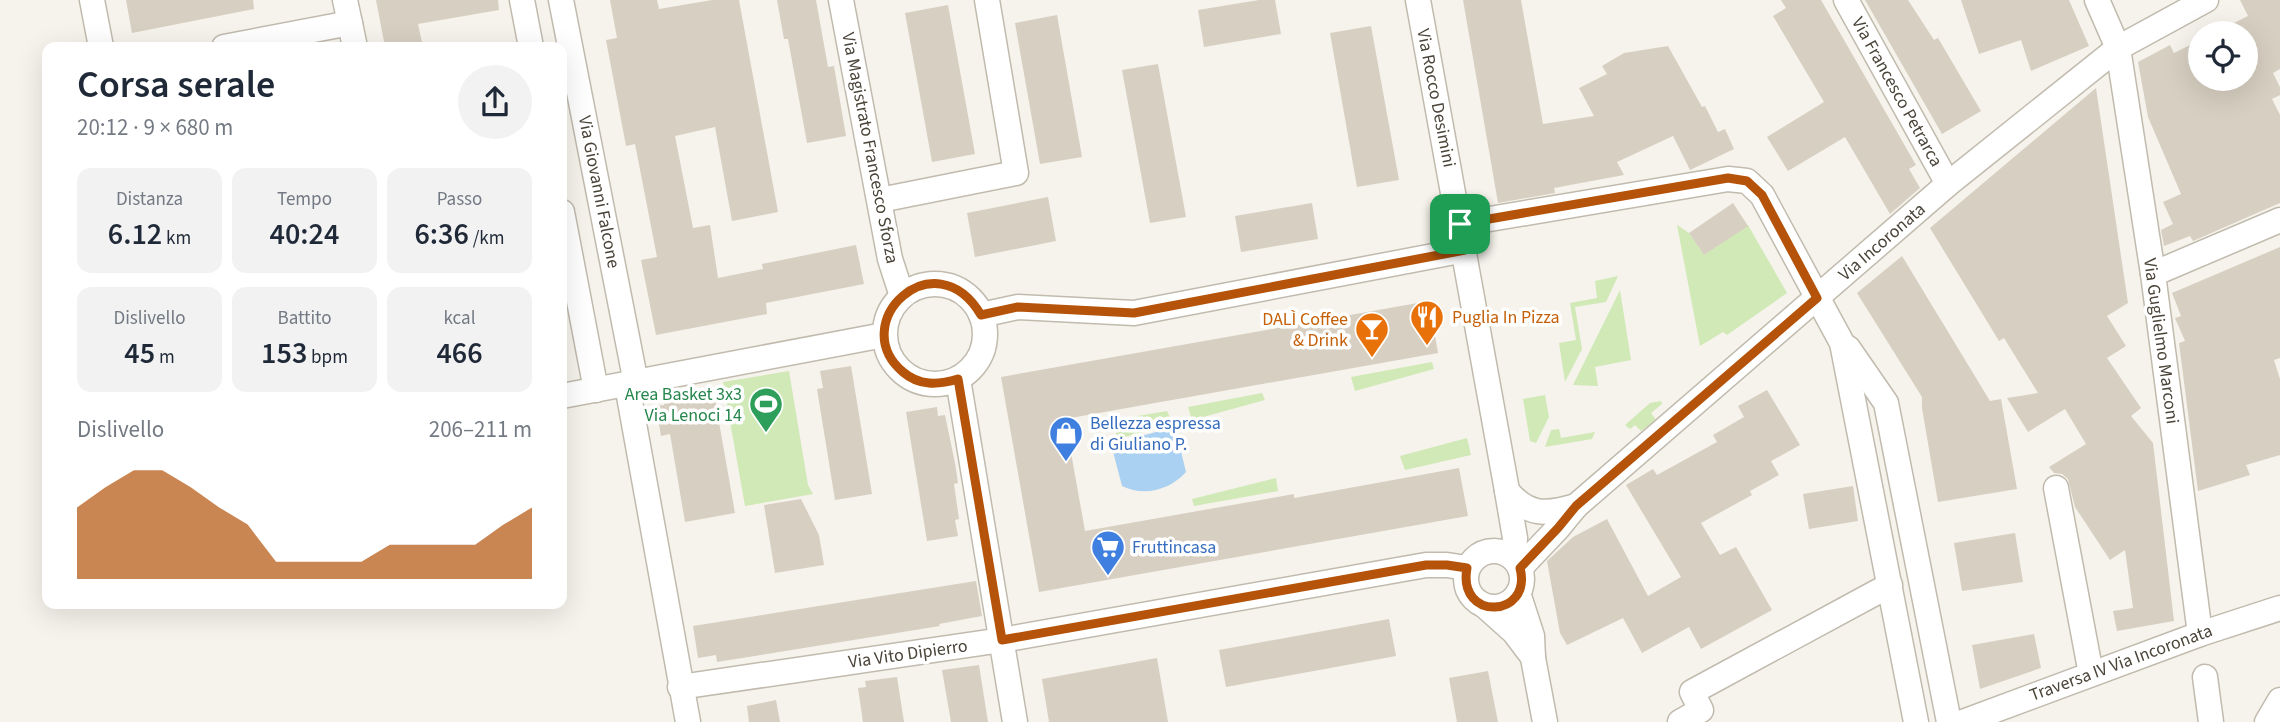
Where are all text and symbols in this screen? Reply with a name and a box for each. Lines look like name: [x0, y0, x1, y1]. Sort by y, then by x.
street label: Via Francesco Petrarca: [1845, 13, 1949, 171]
map controls: [2188, 21, 2258, 91]
button: locate: [2188, 21, 2258, 91]
street label: Via Rocco Desimini: [1410, 27, 1462, 169]
street label: Via Magistrato Francesco Sforza: [835, 30, 905, 266]
text: Corsa serale: [77, 58, 275, 112]
button: share: [458, 65, 532, 139]
text: 20:12 · 9 × 680 m: [77, 111, 233, 144]
street label: Via Giovanni Falcone: [572, 114, 626, 270]
text: Distanza: [116, 186, 183, 213]
text: Tempo: [277, 186, 332, 213]
text: Passo: [437, 186, 482, 213]
pin: [1430, 194, 1490, 254]
street label: Via Incoronata: [1833, 197, 1931, 287]
icon: arrive: [1441, 205, 1479, 243]
text: 6.12: [108, 213, 162, 256]
text: 40:24: [270, 213, 339, 256]
text: 6:36: [414, 213, 469, 256]
text: km: [162, 225, 191, 252]
text: /km: [469, 225, 505, 252]
street label: Via Guglielmo Marconi: [2137, 256, 2185, 426]
restaurant icon: Puglia In Pizza: [1408, 298, 1446, 347]
text: Dislivello: [113, 305, 186, 332]
text: Battito: [277, 305, 332, 332]
text: kcal: [444, 305, 475, 332]
place label: Puglia In Pizza: [1452, 305, 1560, 330]
place label: DALÌ Coffee & Drink: [1262, 307, 1348, 353]
bar icon: DALÌ Coffee & Drink: [1353, 310, 1391, 359]
text: 45: [124, 332, 155, 375]
text: 153: [261, 332, 307, 375]
text: 466: [436, 332, 483, 375]
text: m: [155, 344, 175, 371]
text: bpm: [307, 344, 348, 371]
place label: Area Basket 3x3 Via Lenoci 14: [625, 382, 742, 428]
sports icon: Area Basket 3x3 Via Lenoci 14: [747, 385, 785, 434]
place label: Bellezza espressa di Giuliano P.: [1090, 411, 1221, 457]
text: Dislivello: [77, 413, 164, 446]
text: 206–211 m: [429, 413, 532, 446]
shop icon: Bellezza espressa di Giuliano P.: [1047, 414, 1085, 463]
supermarket icon: Fruttincasa: [1089, 528, 1127, 577]
place label: Fruttincasa: [1132, 535, 1216, 560]
street label: Traversa IV Via Incoronata: [2026, 618, 2216, 708]
street label: Via Vito Dipierro: [847, 633, 969, 675]

